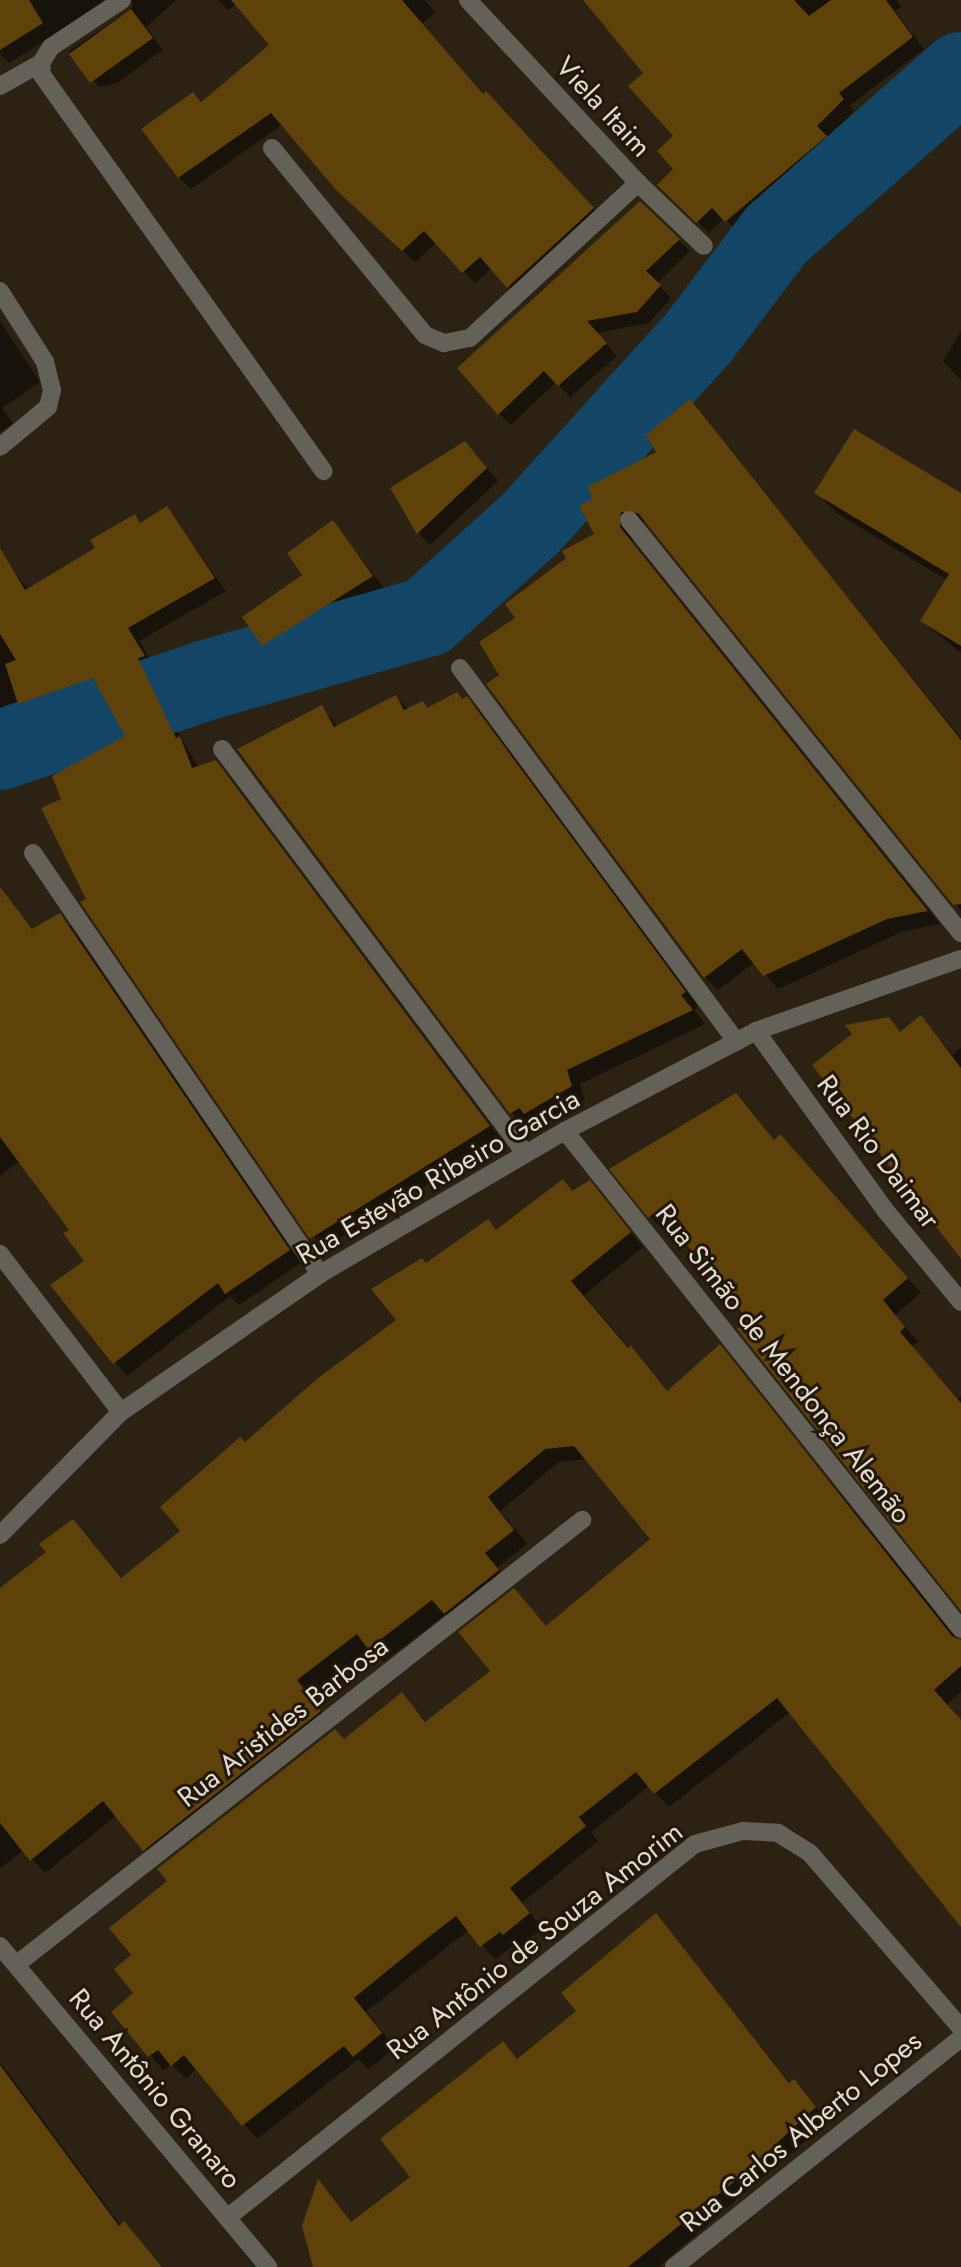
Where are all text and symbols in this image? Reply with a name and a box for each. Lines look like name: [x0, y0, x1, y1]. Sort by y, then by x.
street label: Viela Itaim: [548, 50, 658, 164]
street label: Rua Rio Daimar: [809, 1069, 947, 1235]
street label: Rua Estevão Ribeiro Garcia: [291, 1082, 585, 1272]
street label: Rua Simão de Mendonça Alemão: [648, 1198, 918, 1530]
street label: Rua Aristides Barbosa: [171, 1629, 395, 1815]
street label: Rua Antônio de Souza Amorim: [380, 1815, 690, 2067]
street label: Rua Antônio Granaro: [62, 1982, 248, 2196]
street label: Rua Carlos Alberto Lopes: [674, 2024, 928, 2240]

